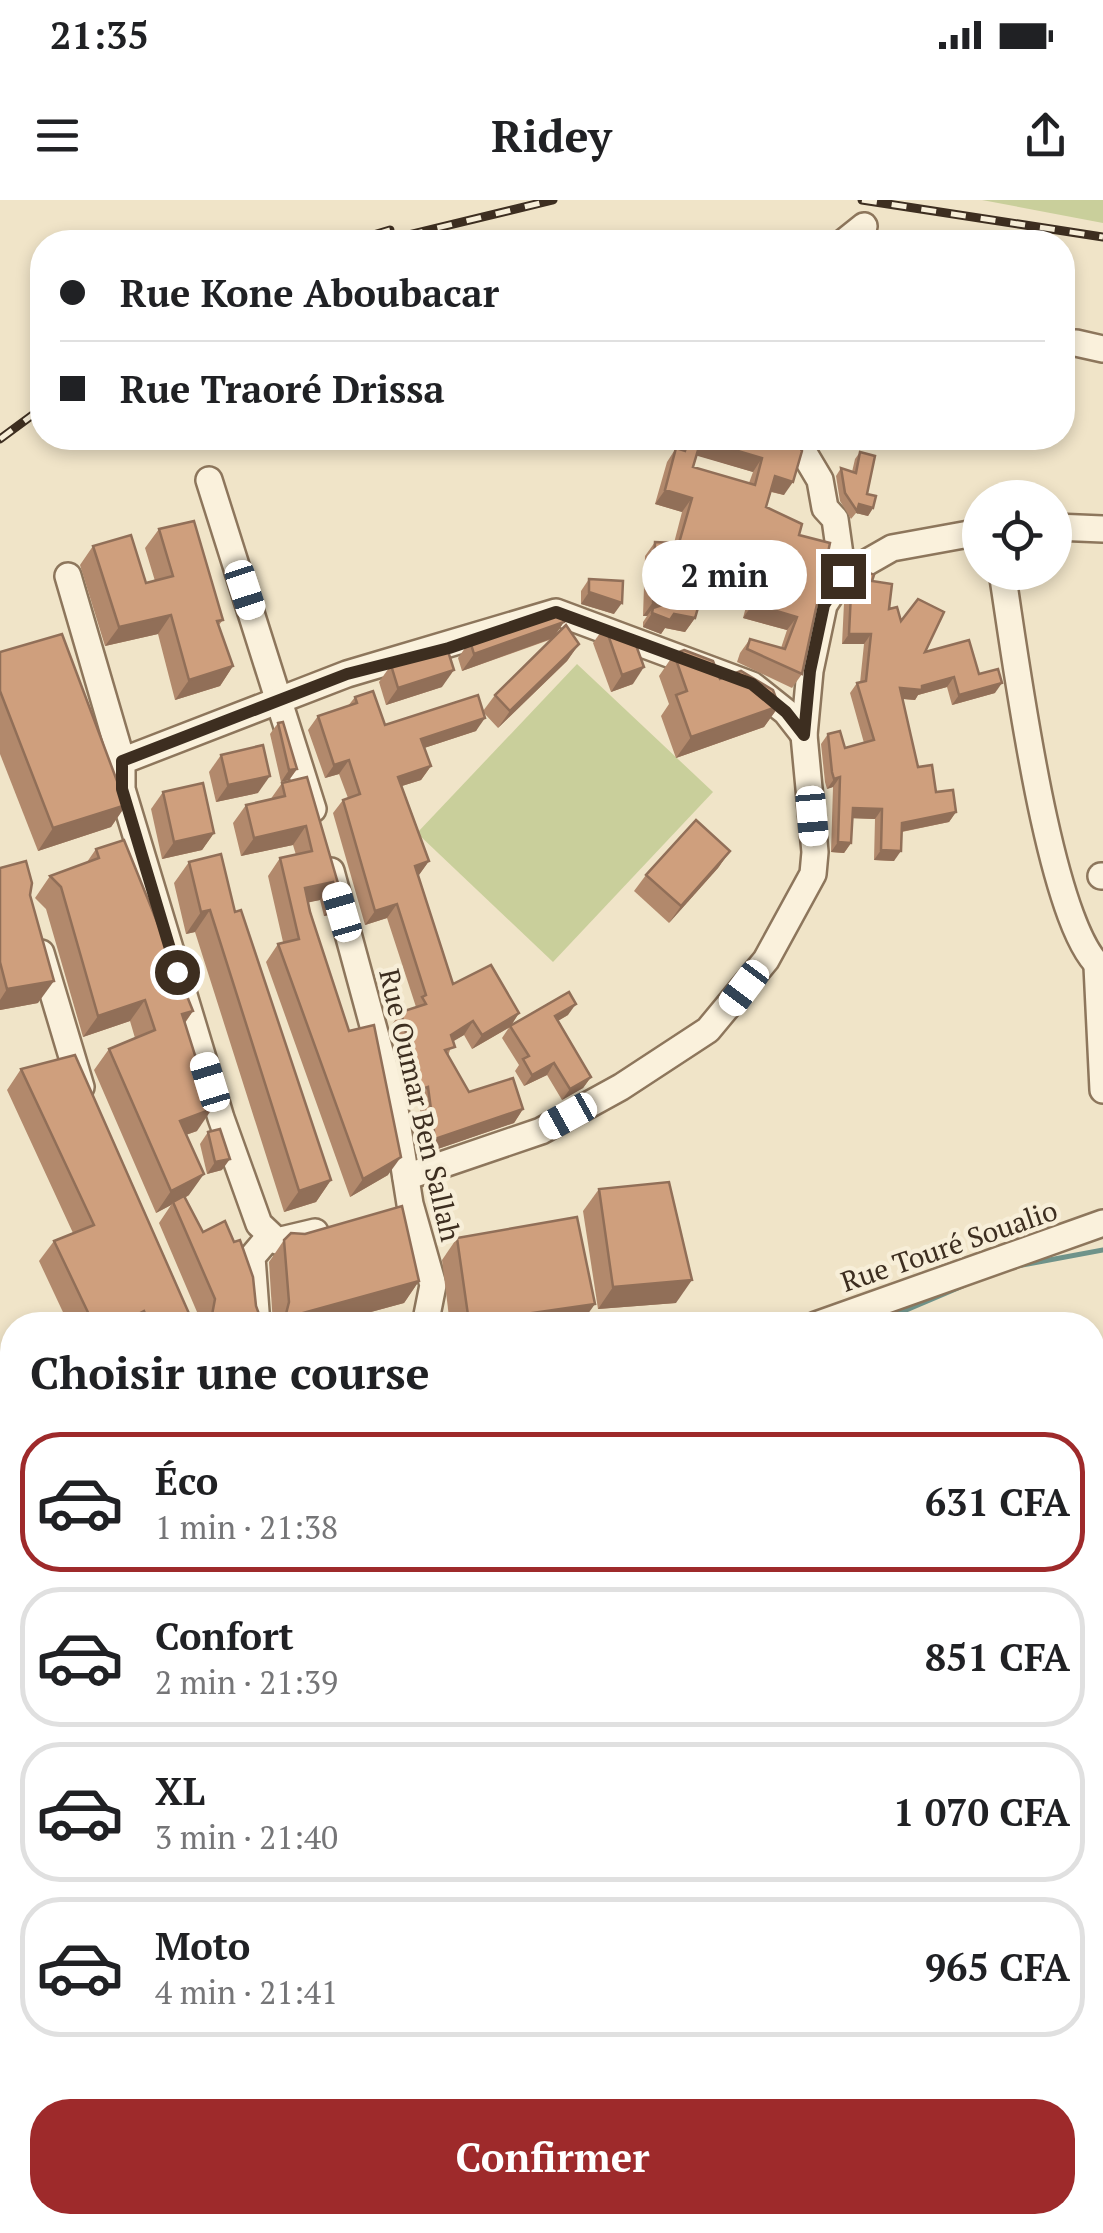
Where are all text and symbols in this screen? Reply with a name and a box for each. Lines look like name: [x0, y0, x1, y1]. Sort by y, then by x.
text: 21:35: [50, 10, 149, 60]
text: Ridey: [491, 105, 612, 165]
icon: menu: [30, 108, 85, 163]
icon: share: [1018, 108, 1073, 163]
text: Rue Kone Aboubacar: [120, 268, 499, 318]
text: Rue Traoré Drissa: [120, 364, 445, 414]
map controls: [962, 480, 1072, 590]
button: locate: [962, 480, 1072, 590]
callout: 2 min: [643, 541, 808, 611]
text: 2 min: [681, 554, 768, 596]
route end: [821, 554, 866, 599]
car: [221, 557, 269, 623]
car: [794, 785, 830, 847]
car: [319, 879, 365, 945]
route start: [155, 950, 200, 995]
car: [714, 955, 774, 1021]
street label: Rue Oumar Ben Sallah: [371, 965, 470, 1245]
car: [187, 1049, 233, 1115]
car: [534, 1088, 602, 1144]
street label: Rue Touré Soualio: [836, 1191, 1062, 1300]
text: Choisir une course: [30, 1342, 430, 1402]
text: Éco: [155, 1456, 218, 1506]
icon: car: [35, 1457, 125, 1547]
text: 631 CFA: [925, 1477, 1070, 1527]
text: 1 min · 21:38: [155, 1506, 338, 1548]
text: Confort: [155, 1611, 294, 1661]
icon: car: [35, 1612, 125, 1702]
text: 851 CFA: [925, 1632, 1070, 1682]
text: 2 min · 21:39: [155, 1661, 338, 1703]
text: XL: [155, 1766, 205, 1816]
icon: car: [35, 1767, 125, 1857]
text: 1 070 CFA: [893, 1787, 1070, 1837]
text: 3 min · 21:40: [155, 1816, 338, 1858]
text: Moto: [155, 1921, 250, 1971]
icon: car: [35, 1922, 125, 2012]
text: 965 CFA: [925, 1942, 1070, 1992]
text: 4 min · 21:41: [155, 1971, 338, 2013]
button: Confirmer: [30, 2099, 1075, 2214]

